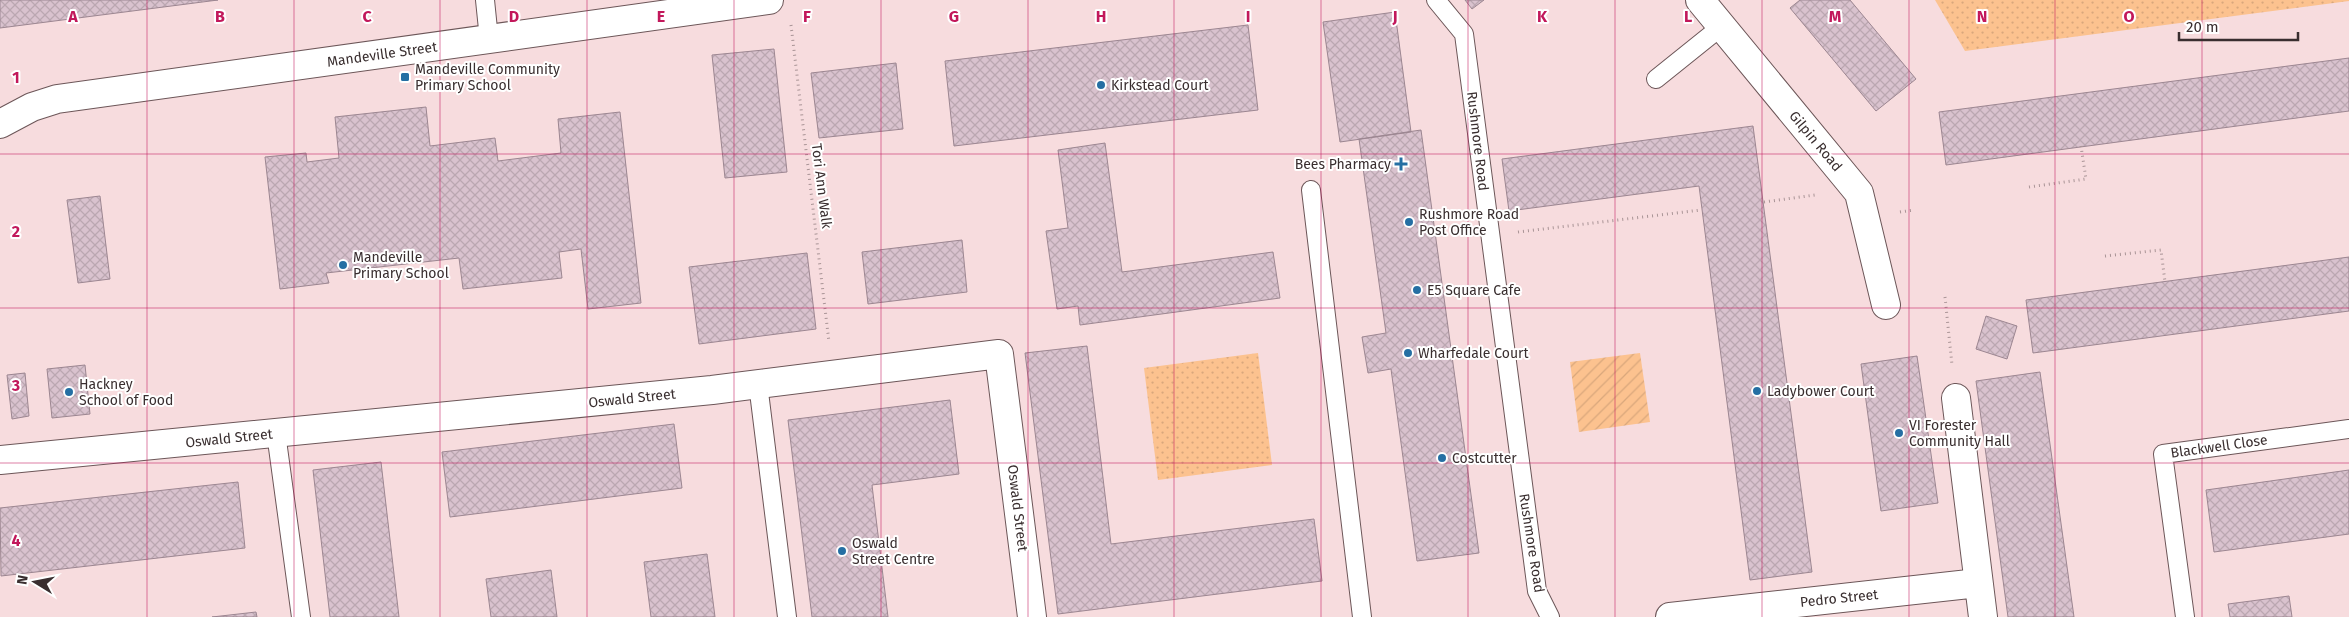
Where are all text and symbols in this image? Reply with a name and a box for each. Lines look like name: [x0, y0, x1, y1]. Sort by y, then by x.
text: A: [67, 7, 78, 26]
text: B: [215, 7, 225, 26]
text: C: [362, 7, 372, 26]
text: D: [509, 7, 519, 26]
text: E: [657, 7, 665, 26]
text: F: [803, 7, 811, 26]
text: G: [949, 7, 959, 26]
text: H: [1096, 7, 1106, 26]
text: I: [1246, 7, 1250, 26]
text: J: [1391, 7, 1398, 26]
text: K: [1537, 7, 1548, 26]
text: L: [1684, 7, 1692, 26]
text: M: [1829, 7, 1842, 26]
text: N: [1977, 7, 1987, 26]
text: O: [2123, 7, 2135, 26]
scale bar: [2179, 10, 2298, 42]
text: 20 m: [2186, 18, 2219, 36]
street label: Mandeville Street: [326, 38, 439, 71]
place label: Mandeville Community Primary School: [415, 61, 560, 94]
text: 1: [12, 68, 20, 87]
marker: Mandeville Community Primary School: [399, 71, 411, 83]
place label: Kirkstead Court: [1111, 77, 1210, 94]
marker: Kirkstead Court: [1095, 79, 1107, 91]
street label: Rushmore Road: [1463, 90, 1492, 192]
street label: Gilpin Road: [1786, 108, 1846, 175]
street label: Tori Ann Walk: [808, 142, 835, 230]
place label: Bees Pharmacy: [1295, 156, 1391, 173]
marker: Bees Pharmacy: [1395, 158, 1407, 170]
place label: Rushmore Road Post Office: [1419, 206, 1519, 239]
marker: Rushmore Road Post Office: [1403, 216, 1415, 228]
text: 2: [12, 222, 20, 241]
place label: Mandeville Primary School: [353, 249, 449, 282]
marker: Mandeville Primary School: [337, 259, 349, 271]
place label: E5 Square Cafe: [1427, 282, 1521, 299]
marker: E5 Square Cafe: [1411, 284, 1423, 296]
place label: Wharfedale Court: [1418, 345, 1529, 362]
marker: Wharfedale Court: [1402, 347, 1414, 359]
text: 3: [11, 376, 20, 395]
place label: Hackney School of Food: [79, 376, 173, 409]
place label: Ladybower Court: [1767, 383, 1875, 400]
street label: Oswald Street: [588, 385, 677, 412]
marker: Ladybower Court: [1751, 385, 1763, 397]
marker: Hackney School of Food: [63, 386, 75, 398]
place label: VI Forester Community Hall: [1909, 417, 2010, 450]
street label: Oswald Street: [185, 425, 274, 452]
marker: VI Forester Community Hall: [1893, 427, 1905, 439]
street label: Blackwell Close: [2170, 431, 2269, 462]
place label: Costcutter: [1452, 450, 1517, 467]
marker: Costcutter: [1436, 452, 1448, 464]
street label: Oswald Street: [1004, 464, 1031, 553]
street label: Rushmore Road: [1515, 492, 1548, 594]
text: 4: [11, 531, 21, 550]
place label: Oswald Street Centre: [852, 535, 935, 568]
marker: Oswald Street Centre: [836, 545, 848, 557]
north arrow: [10, 557, 60, 607]
text: N: [14, 574, 32, 586]
street label: Pedro Street: [1799, 586, 1880, 611]

